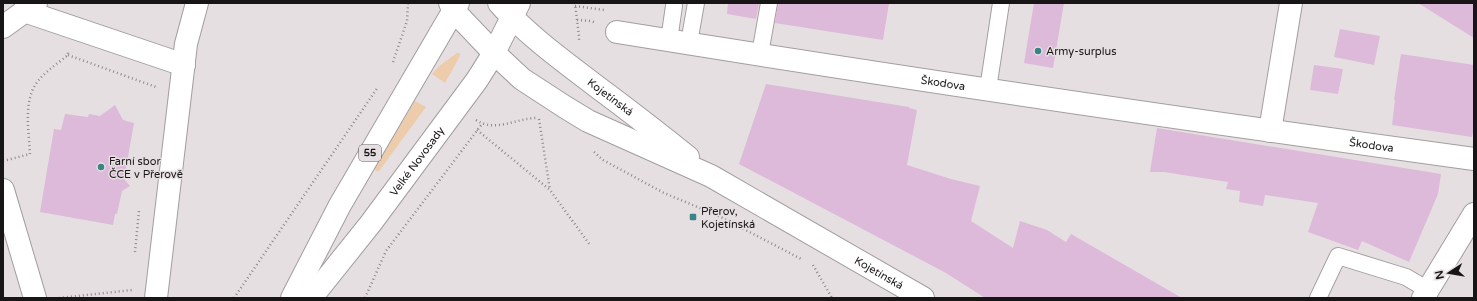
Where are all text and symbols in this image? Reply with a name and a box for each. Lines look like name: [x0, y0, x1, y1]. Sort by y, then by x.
place label: Army-surplus: [1046, 45, 1117, 58]
marker: Army-surplus: [1033, 46, 1043, 56]
street label: Škodova: [920, 72, 966, 93]
street label: Kojetínská: [585, 75, 636, 118]
street label: Velké Novosady: [387, 124, 447, 198]
street label: Škodova: [1348, 134, 1395, 154]
road number: 55: [359, 145, 381, 161]
place label: Farní sbor ČCE v Přerově: [109, 155, 183, 181]
marker: Farní sbor ČCE v Přerově: [96, 162, 106, 172]
place label: Přerov, Kojetínská: [701, 205, 755, 231]
marker: Přerov, Kojetínská: [688, 212, 698, 222]
north arrow: [1429, 253, 1469, 293]
street label: Kojetínská: [852, 254, 906, 292]
text: N: [1432, 269, 1447, 281]

